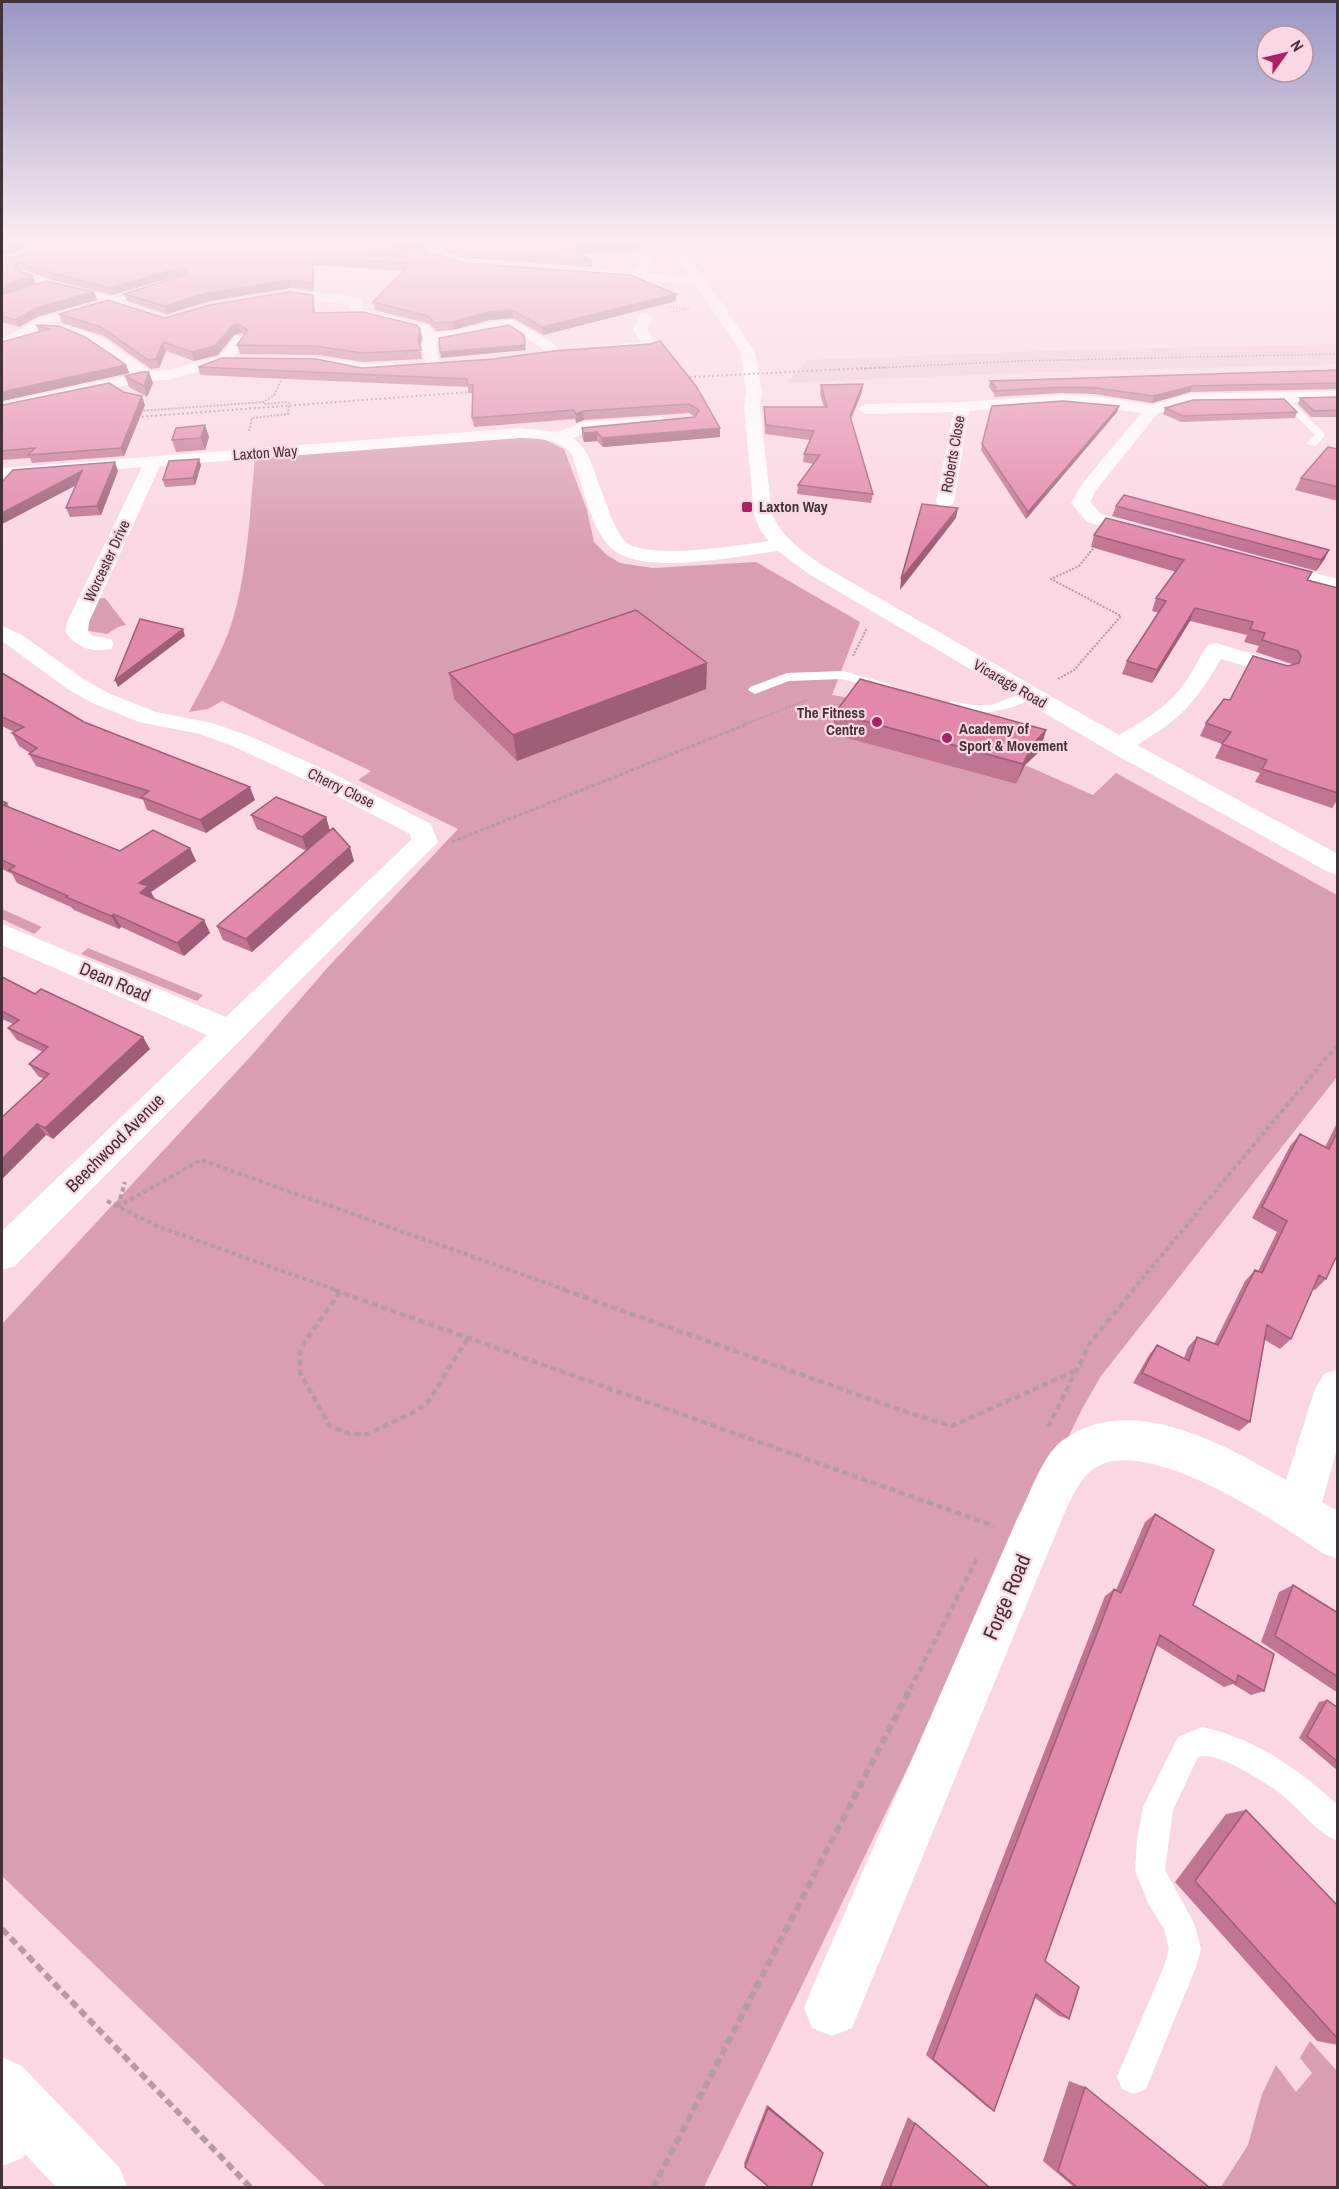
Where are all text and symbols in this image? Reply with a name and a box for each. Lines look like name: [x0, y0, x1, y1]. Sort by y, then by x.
north arrow: [1255, 24, 1315, 84]
text: N: [1286, 36, 1309, 56]
street label: Roberts Close: [935, 414, 970, 494]
street label: Laxton Way: [232, 440, 299, 465]
place label: Laxton Way: [759, 496, 828, 517]
marker: Laxton Way: [740, 500, 754, 514]
street label: Worcester Drive: [78, 516, 135, 605]
street label: Vicarage Road: [970, 654, 1051, 713]
place label: The Fitness Centre: [797, 702, 865, 740]
marker: The Fitness Centre: [870, 715, 884, 729]
place label: Academy of Sport & Movement: [959, 718, 1068, 756]
marker: Academy of Sport & Movement: [940, 731, 954, 745]
street label: Cherry Close: [304, 762, 378, 813]
street label: Dean Road: [76, 955, 154, 1008]
street label: Beechwood Avenue: [60, 1088, 170, 1198]
street label: Forge Road: [976, 1550, 1037, 1644]

